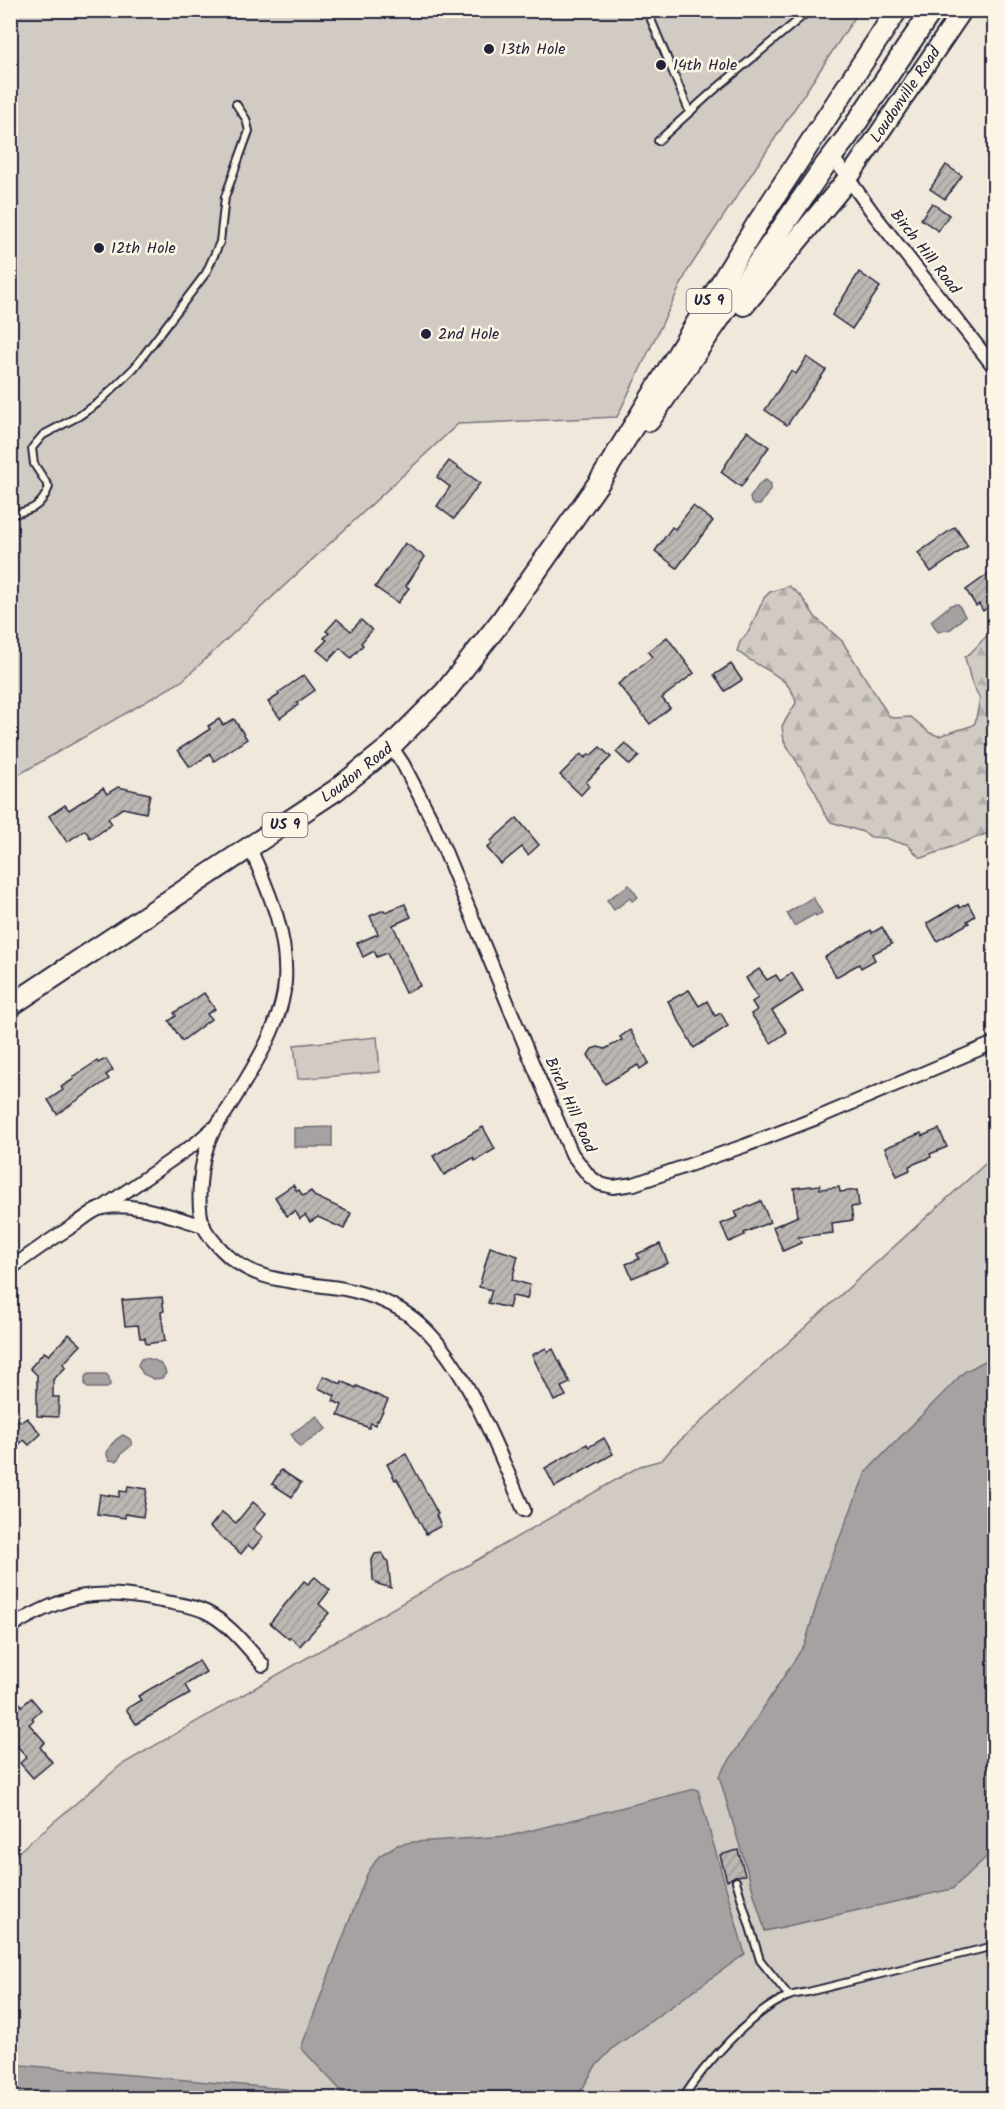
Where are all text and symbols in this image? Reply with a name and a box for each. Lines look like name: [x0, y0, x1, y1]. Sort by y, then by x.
place label: 13th Hole: [501, 37, 565, 62]
street label: Loudonville Road: [864, 41, 948, 148]
marker: 13th Hole: [482, 42, 496, 56]
place label: 14th Hole: [673, 53, 737, 78]
marker: 14th Hole: [654, 58, 668, 72]
street label: Birch Hill Road: [884, 204, 967, 301]
place label: 12th Hole: [111, 236, 176, 261]
marker: 12th Hole: [92, 241, 106, 255]
road number: US 9: [686, 289, 732, 313]
place label: 2nd Hole: [438, 322, 499, 347]
marker: 2nd Hole: [419, 327, 433, 341]
street label: Loudon Road: [316, 736, 399, 809]
road number: US 9: [262, 813, 308, 837]
street label: Birch Hill Road: [538, 1053, 603, 1158]

